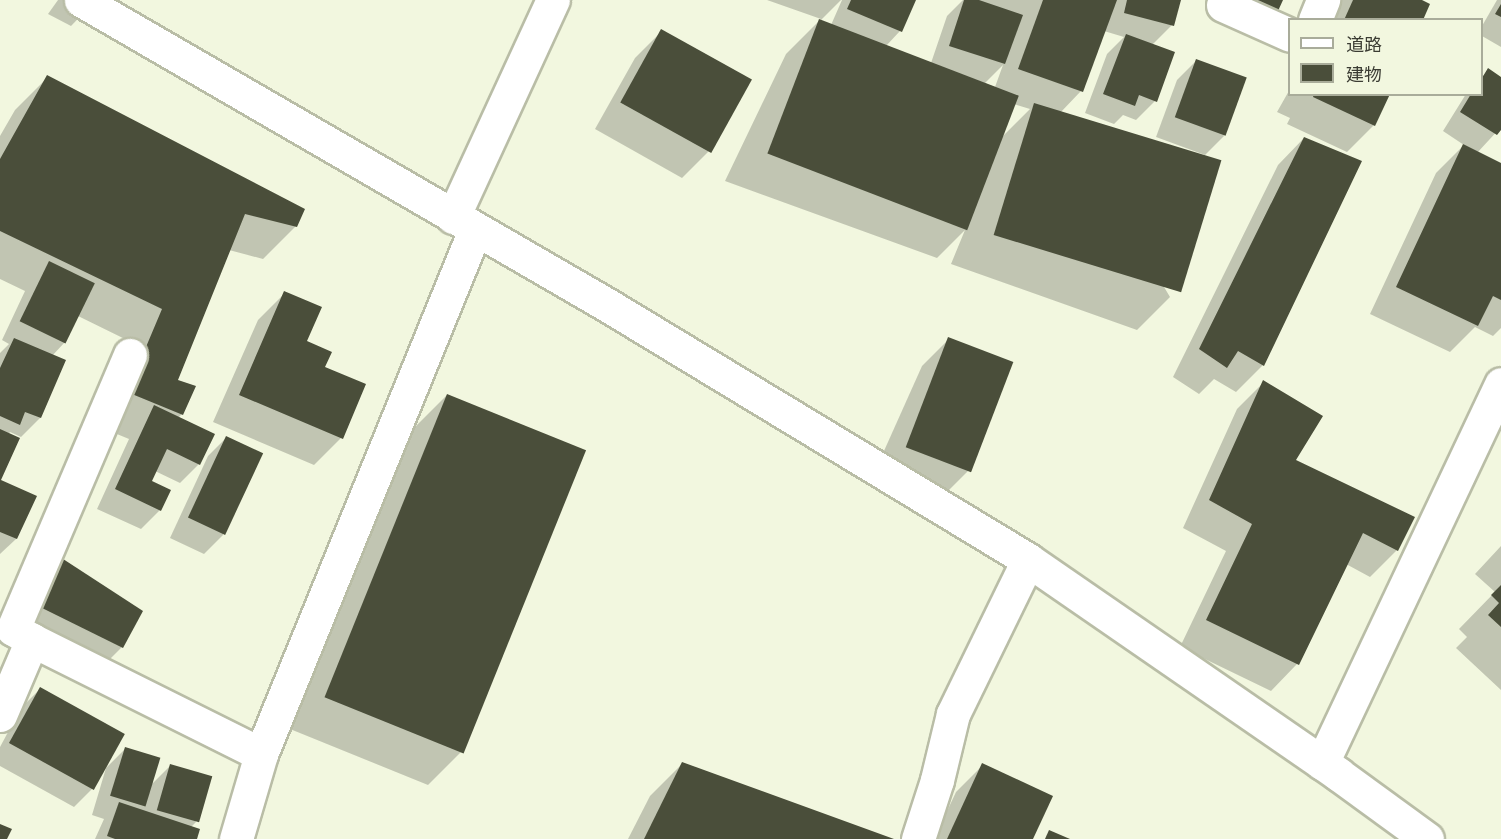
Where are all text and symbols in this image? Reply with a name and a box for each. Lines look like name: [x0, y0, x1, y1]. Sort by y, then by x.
legend: [1288, 18, 1483, 96]
text: 道路: [1346, 30, 1382, 56]
text: 建物: [1346, 60, 1382, 86]

